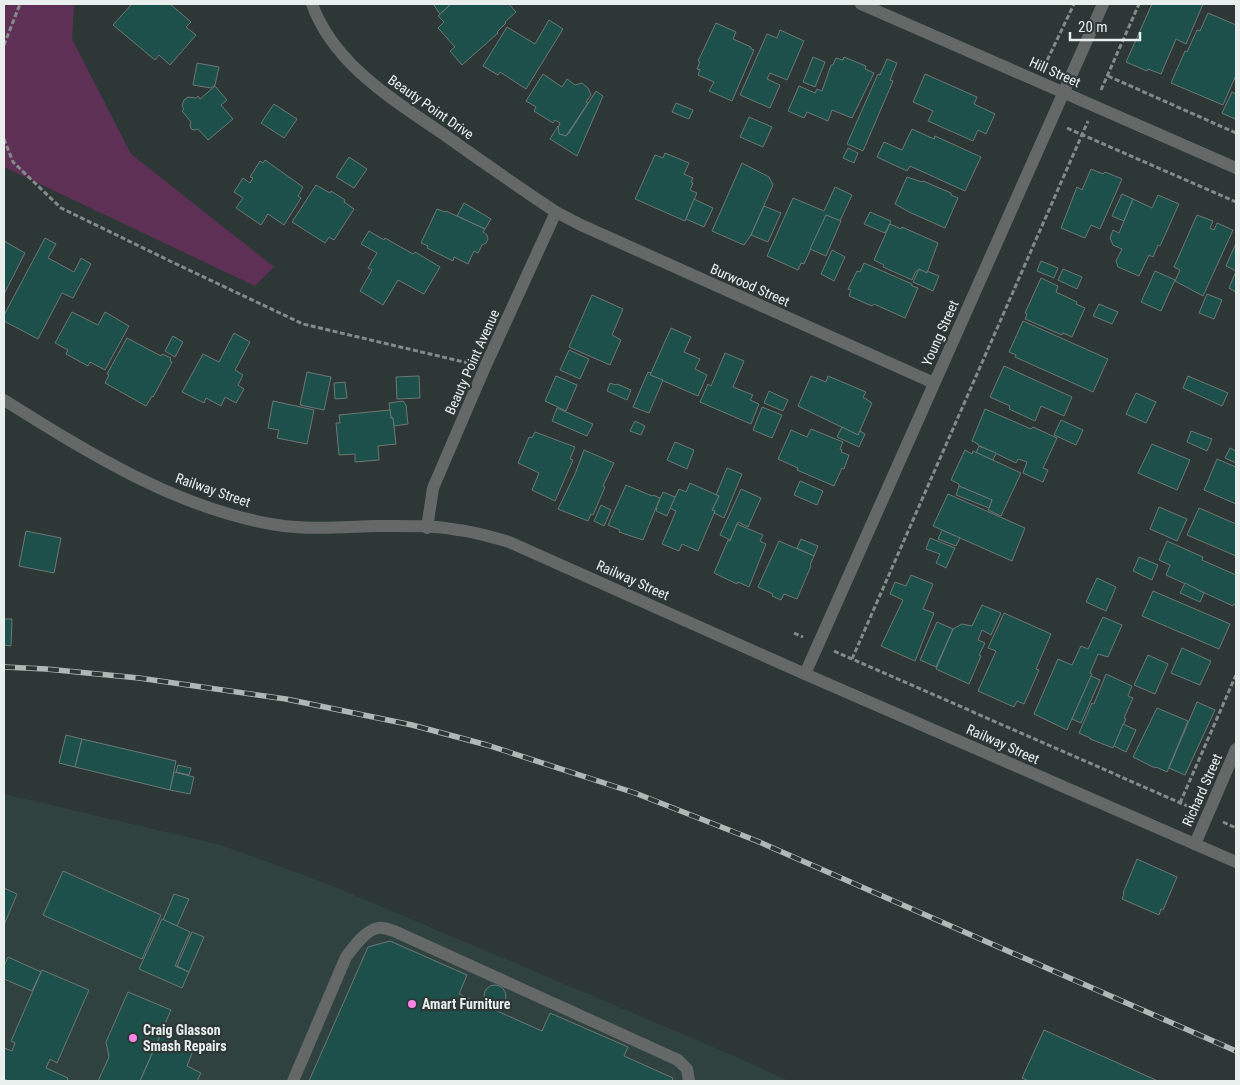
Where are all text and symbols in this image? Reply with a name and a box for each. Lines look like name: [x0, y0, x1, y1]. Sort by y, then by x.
scale bar: [1070, 10, 1140, 42]
text: 20 m: [1078, 18, 1108, 36]
street label: Hill Street: [1027, 54, 1083, 90]
street label: Beauty Point Drive: [385, 72, 477, 143]
street label: Burwood Street: [708, 260, 792, 310]
street label: Young Street: [918, 298, 962, 368]
street label: Beauty Point Avenue: [442, 307, 503, 417]
street label: Railway Street: [173, 470, 253, 510]
street label: Railway Street: [594, 557, 672, 603]
street label: Railway Street: [964, 721, 1042, 767]
street label: Richard Street: [1179, 751, 1225, 829]
place label: Amart Furniture: [422, 996, 511, 1012]
marker: Amart Furniture: [406, 998, 418, 1010]
place label: Craig Glasson Smash Repairs: [143, 1022, 227, 1054]
marker: Craig Glasson Smash Repairs: [127, 1032, 139, 1044]

